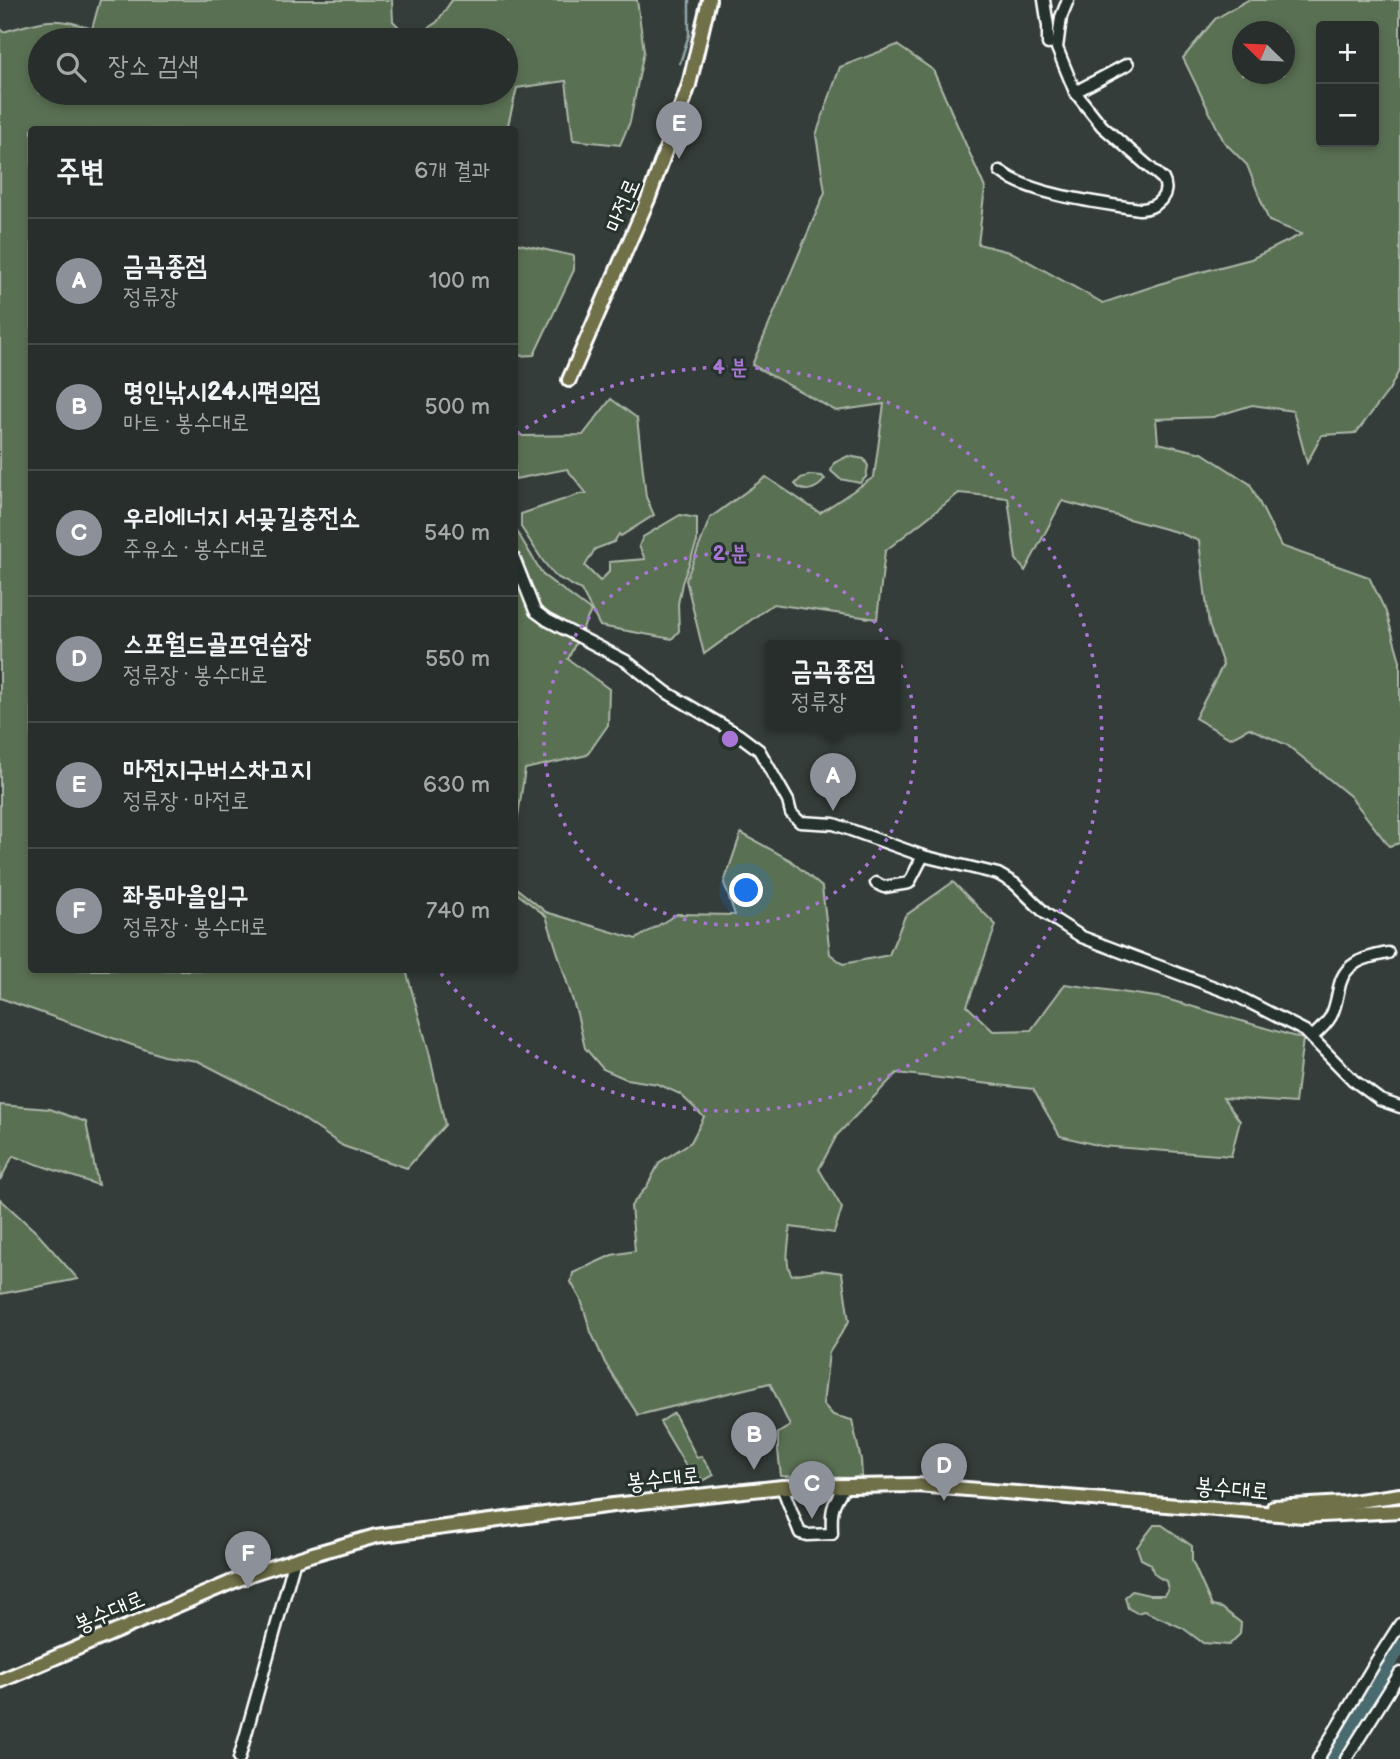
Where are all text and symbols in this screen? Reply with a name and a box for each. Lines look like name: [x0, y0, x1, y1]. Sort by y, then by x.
north arrow: [1232, 21, 1295, 84]
map controls: [1316, 21, 1379, 147]
button: +: [1316, 21, 1379, 84]
search box: [28, 28, 518, 105]
icon: search: [52, 48, 90, 86]
text: 장소 검색: [108, 51, 199, 82]
button: −: [1316, 84, 1379, 147]
pin: E: [656, 101, 702, 159]
text: 주변: [56, 154, 104, 190]
text: 6개 결과: [414, 157, 490, 185]
street label: 마전로: [599, 174, 647, 236]
text: 금곡종점: [123, 251, 207, 282]
text: A: [72, 267, 86, 295]
text: 100 m: [429, 267, 490, 295]
text: 정류장: [123, 283, 179, 311]
text: 4 분: [713, 355, 748, 380]
text: 명인낚시24시편의점: [123, 377, 320, 408]
text: B: [71, 393, 87, 421]
text: 500 m: [425, 393, 490, 421]
text: 마트 · 봉수대로: [123, 409, 249, 437]
text: 우리에너지 서곶길충전소: [123, 503, 360, 534]
text: C: [71, 519, 87, 547]
text: 540 m: [424, 519, 490, 547]
text: 주유소 · 봉수대로: [123, 535, 268, 563]
text: 2 분: [712, 541, 748, 566]
text: 스포월드골프연습장: [123, 629, 311, 660]
popup: [765, 640, 901, 731]
text: D: [71, 645, 87, 673]
text: 550 m: [425, 645, 490, 673]
text: 금곡종점: [791, 656, 875, 687]
text: 정류장 · 봉수대로: [123, 661, 268, 689]
text: 정류장: [791, 688, 847, 716]
centre of rings: [718, 727, 742, 751]
pin: A: [810, 753, 856, 811]
text: 마전지구버스차고지: [123, 755, 311, 786]
text: E: [72, 771, 86, 799]
text: 630 m: [423, 771, 490, 799]
text: 정류장 · 마전로: [123, 787, 249, 815]
your location: [729, 873, 763, 907]
text: 좌동마을입구: [123, 881, 249, 912]
text: F: [72, 897, 86, 925]
text: 740 m: [426, 897, 490, 925]
text: 정류장 · 봉수대로: [123, 913, 268, 941]
pin: B: [731, 1412, 777, 1470]
pin: D: [921, 1443, 967, 1501]
street label: 봉수대로: [625, 1461, 701, 1497]
pin: C: [789, 1461, 835, 1519]
street label: 봉수대로: [1194, 1472, 1270, 1506]
pin: F: [225, 1531, 271, 1589]
street label: 봉수대로: [70, 1585, 149, 1639]

